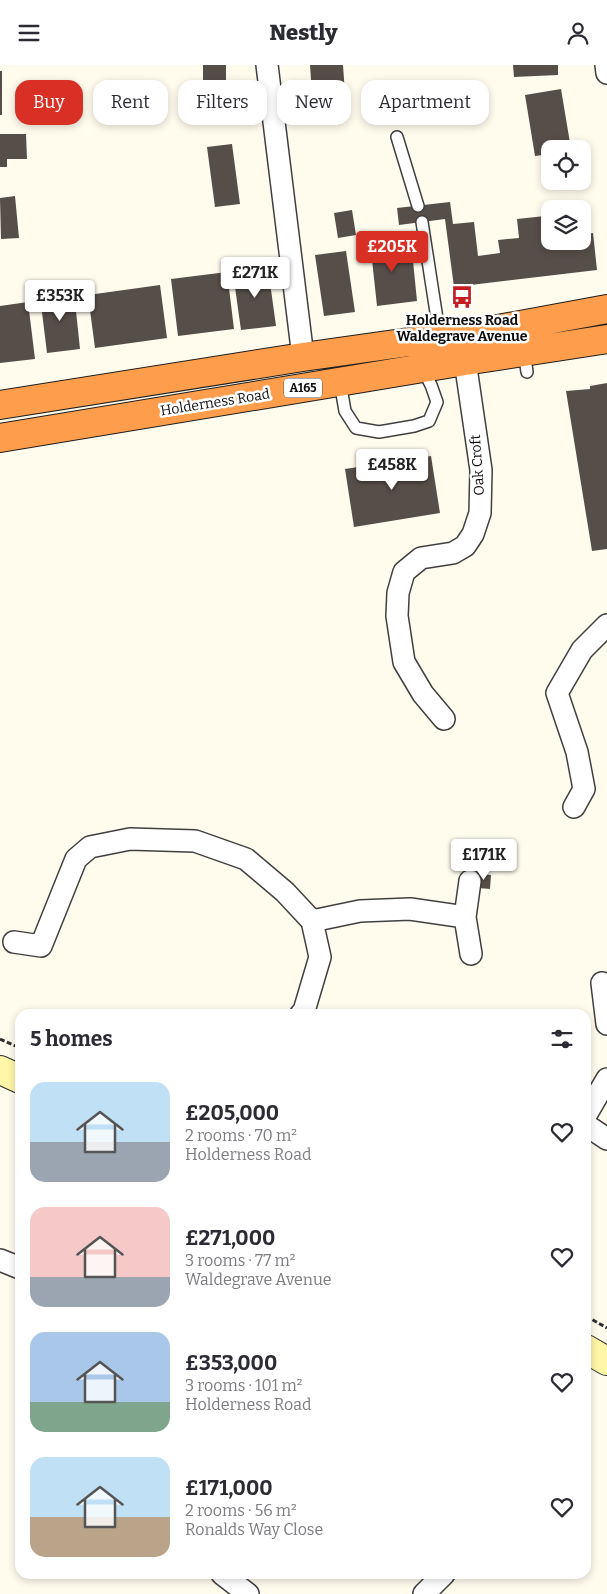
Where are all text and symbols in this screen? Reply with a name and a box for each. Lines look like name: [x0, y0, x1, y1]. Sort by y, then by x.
icon: menu: [15, 19, 43, 47]
text: Nestly: [269, 19, 338, 46]
icon: person: [564, 19, 592, 47]
chip: Buy: [15, 80, 83, 125]
chip: Rent: [93, 80, 168, 125]
chip: Filters: [178, 80, 267, 125]
chip: New: [277, 80, 351, 125]
chip: Apartment: [361, 80, 489, 125]
map controls: [541, 140, 591, 250]
button: locate: [541, 140, 591, 190]
button: layers: [541, 200, 591, 250]
pin: £205K: [357, 231, 427, 273]
text: £205K: [367, 237, 417, 256]
pin: £271K: [220, 257, 290, 299]
text: £271K: [232, 263, 278, 282]
pin: £353K: [25, 279, 95, 322]
bus stop icon: Holderness Road Waldegrave Avenue: [449, 284, 475, 310]
text: £353K: [36, 286, 84, 305]
place label: Holderness Road Waldegrave Avenue: [396, 312, 528, 345]
road number: A165: [284, 379, 322, 397]
street label: Holderness Road: [159, 385, 271, 420]
street label: Oak Croft: [467, 434, 488, 496]
pin: £458K: [357, 449, 427, 491]
text: £458K: [367, 455, 417, 474]
pin: £171K: [449, 839, 519, 881]
text: £171K: [462, 845, 506, 864]
icon: filters: [548, 1025, 576, 1053]
text: 5 homes: [30, 1026, 113, 1052]
text: £205,000: [185, 1100, 279, 1126]
icon: home: [70, 1102, 130, 1162]
icon: heart: [548, 1118, 576, 1146]
text: 2 rooms · 70 m²: [185, 1126, 297, 1145]
text: Holderness Road: [185, 1145, 311, 1164]
text: £271,000: [185, 1225, 275, 1251]
icon: home: [70, 1227, 130, 1287]
icon: heart: [548, 1243, 576, 1271]
text: 3 rooms · 77 m²: [185, 1251, 295, 1270]
text: Waldegrave Avenue: [185, 1270, 332, 1289]
text: £353,000: [185, 1350, 277, 1376]
icon: home: [70, 1352, 130, 1412]
icon: heart: [548, 1368, 576, 1396]
text: 3 rooms · 101 m²: [185, 1376, 302, 1395]
text: Holderness Road: [185, 1395, 311, 1414]
text: £171,000: [185, 1475, 273, 1501]
icon: home: [70, 1477, 130, 1537]
icon: heart: [548, 1493, 576, 1521]
text: 2 rooms · 56 m²: [185, 1501, 297, 1520]
text: Ronalds Way Close: [185, 1520, 323, 1539]

